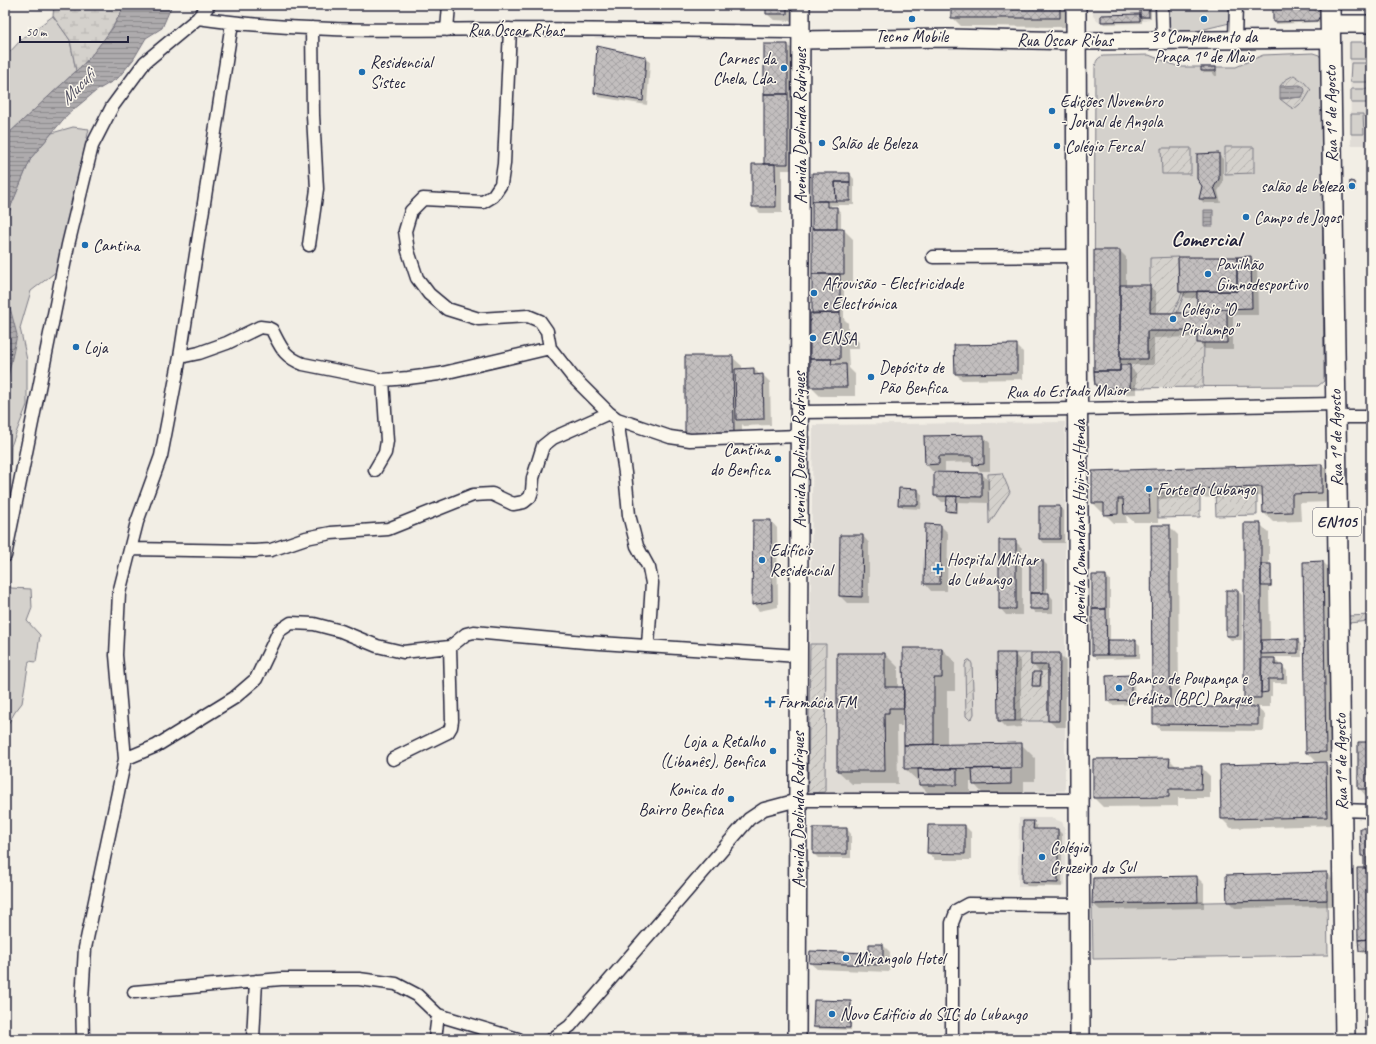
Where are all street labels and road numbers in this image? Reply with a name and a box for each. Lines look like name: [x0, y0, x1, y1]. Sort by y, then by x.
street label: Rua Óscar Ribas: [468, 19, 565, 41]
street label: Rua Óscar Ribas: [1017, 29, 1114, 51]
street label: Avenida Deolinda Rodrigues: [790, 46, 811, 204]
street label: Rua 1º de Agosto: [1320, 64, 1342, 163]
street label: Avenida Deolinda Rodrigues: [789, 370, 810, 528]
street label: Rua do Estado Maior: [1006, 379, 1130, 403]
street label: Rua 1º de Agosto: [1325, 388, 1347, 487]
street label: Avenida Comandante Hoji-ya-Henda: [1069, 418, 1090, 625]
road number: EN105: [1313, 508, 1361, 536]
street label: Rua 1º de Agosto: [1330, 712, 1352, 811]
street label: Avenida Deolinda Rodrigues: [788, 730, 809, 888]

